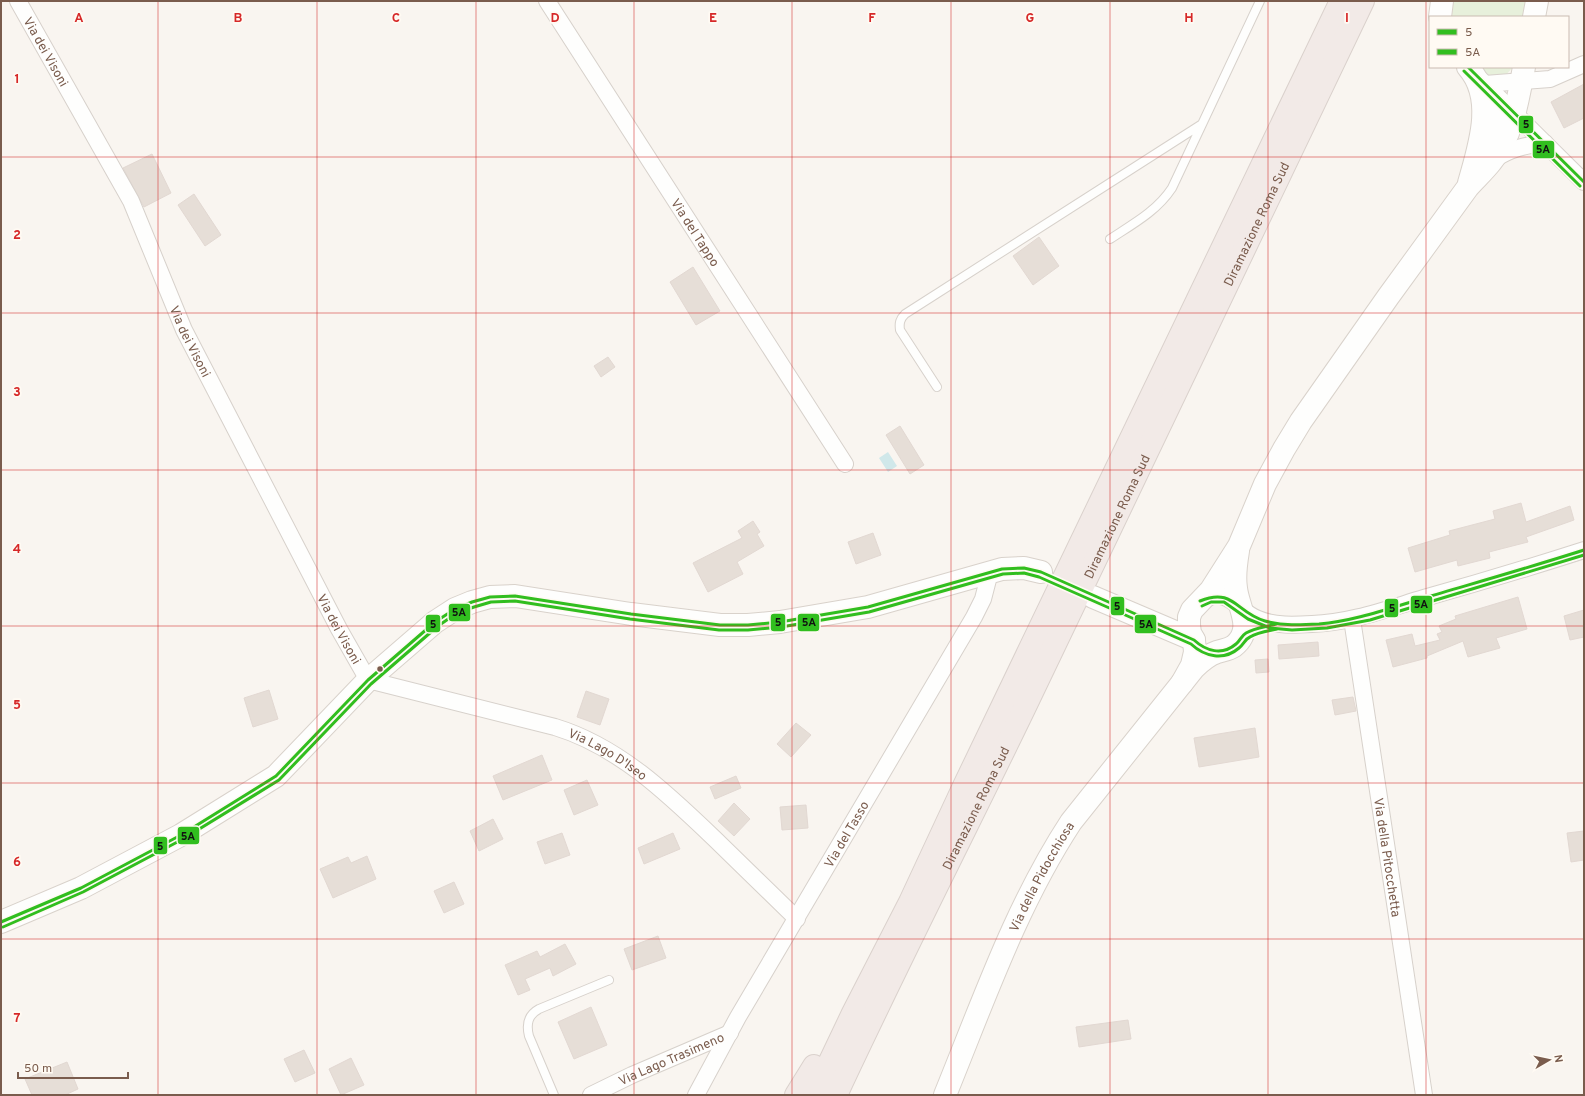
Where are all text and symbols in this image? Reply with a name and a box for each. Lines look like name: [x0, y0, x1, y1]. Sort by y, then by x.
text: A: [74, 11, 84, 27]
text: B: [234, 11, 243, 27]
text: C: [392, 11, 400, 27]
text: D: [550, 11, 560, 27]
text: E: [709, 11, 717, 27]
text: F: [868, 11, 876, 27]
text: G: [1026, 11, 1035, 27]
text: H: [1184, 11, 1194, 27]
text: I: [1345, 11, 1349, 27]
street label: Via dei Visoni: [19, 15, 71, 90]
legend: [1429, 16, 1569, 68]
text: 5: [1465, 25, 1472, 41]
text: 5A: [1465, 45, 1480, 61]
text: 1: [14, 72, 20, 88]
line badge: 5: [1518, 115, 1534, 134]
text: 5: [1523, 118, 1530, 132]
line badge: 5A: [1532, 140, 1555, 159]
text: 5A: [1536, 143, 1550, 157]
street label: Diramazione Roma Sud: [1221, 160, 1294, 289]
street label: Via del Tappo: [666, 196, 722, 270]
text: 2: [13, 228, 21, 244]
street label: Via dei Visoni: [165, 304, 213, 380]
text: 3: [13, 385, 21, 401]
street label: Diramazione Roma Sud: [1082, 453, 1155, 582]
text: 4: [13, 542, 21, 558]
street label: Via dei Visoni: [312, 592, 363, 668]
line badge: 5A: [1410, 595, 1433, 614]
line badge: 5: [1110, 596, 1125, 616]
line badge: 5: [1384, 598, 1399, 618]
text: 5A: [1414, 598, 1428, 612]
text: 5: [1114, 600, 1121, 614]
text: 5: [1389, 602, 1396, 616]
line badge: 5A: [448, 603, 471, 622]
text: 5A: [452, 606, 466, 620]
line badge: 5: [770, 613, 786, 632]
line badge: 5A: [797, 613, 820, 632]
line badge: 5: [425, 614, 441, 633]
line badge: 5A: [1134, 614, 1157, 634]
text: 5: [775, 616, 782, 630]
text: 5A: [802, 616, 816, 630]
text: 5: [430, 618, 437, 632]
text: 5A: [1139, 618, 1153, 632]
unlabelled marker: [375, 664, 385, 674]
text: 5: [13, 698, 21, 714]
street label: Via Lago D'Iseo: [565, 726, 649, 785]
street label: Diramazione Roma Sud: [940, 745, 1014, 873]
street label: Via della Pitocchetta: [1369, 797, 1403, 918]
street label: Via del Tasso: [822, 799, 874, 871]
street label: Via della Pidocchiosa: [1007, 819, 1079, 935]
line badge: 5A: [177, 826, 200, 845]
text: 5A: [181, 830, 195, 844]
line badge: 5: [153, 836, 168, 855]
text: 5: [157, 840, 164, 854]
text: 6: [13, 855, 21, 871]
text: 7: [14, 1011, 21, 1027]
street label: Via Lago Trasimeno: [616, 1030, 727, 1090]
north arrow: [1529, 1040, 1569, 1080]
scale bar: [18, 1054, 128, 1080]
text: N: [1550, 1054, 1565, 1064]
text: 50 m: [24, 1061, 52, 1077]

